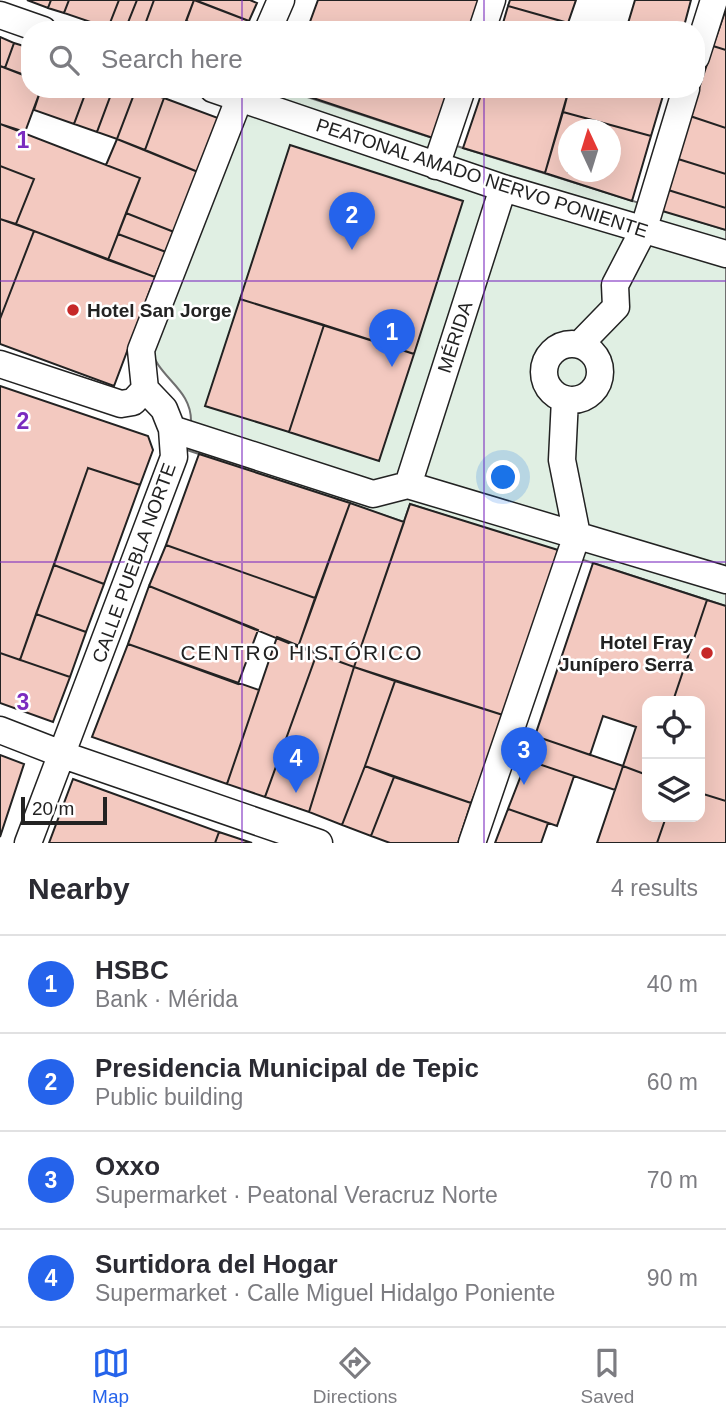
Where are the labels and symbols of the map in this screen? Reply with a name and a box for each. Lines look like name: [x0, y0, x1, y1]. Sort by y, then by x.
street label: PEATONAL AMADO NERVO PONIENTE: [313, 114, 651, 242]
north arrow: [558, 119, 621, 182]
text: 1: [17, 127, 30, 153]
pin: 2: [329, 192, 375, 250]
street label: MÉRIDA: [434, 298, 477, 375]
place label: Hotel San Jorge: [87, 300, 232, 321]
marker: Hotel San Jorge: [65, 302, 81, 318]
pin: 1: [369, 309, 415, 367]
text: 2: [17, 408, 29, 434]
street label: CALLE PUEBLA NORTE: [88, 460, 180, 666]
your location: [486, 460, 520, 494]
place label: Hotel Fray Junípero Serra: [559, 632, 693, 675]
district label: CENTRO HISTÓRICO: [180, 641, 424, 664]
marker: Hotel Fray Junípero Serra: [699, 645, 715, 661]
text: 3: [17, 689, 29, 715]
pin: 3: [501, 727, 547, 785]
pin: 4: [273, 735, 319, 793]
scale bar: [21, 794, 107, 826]

